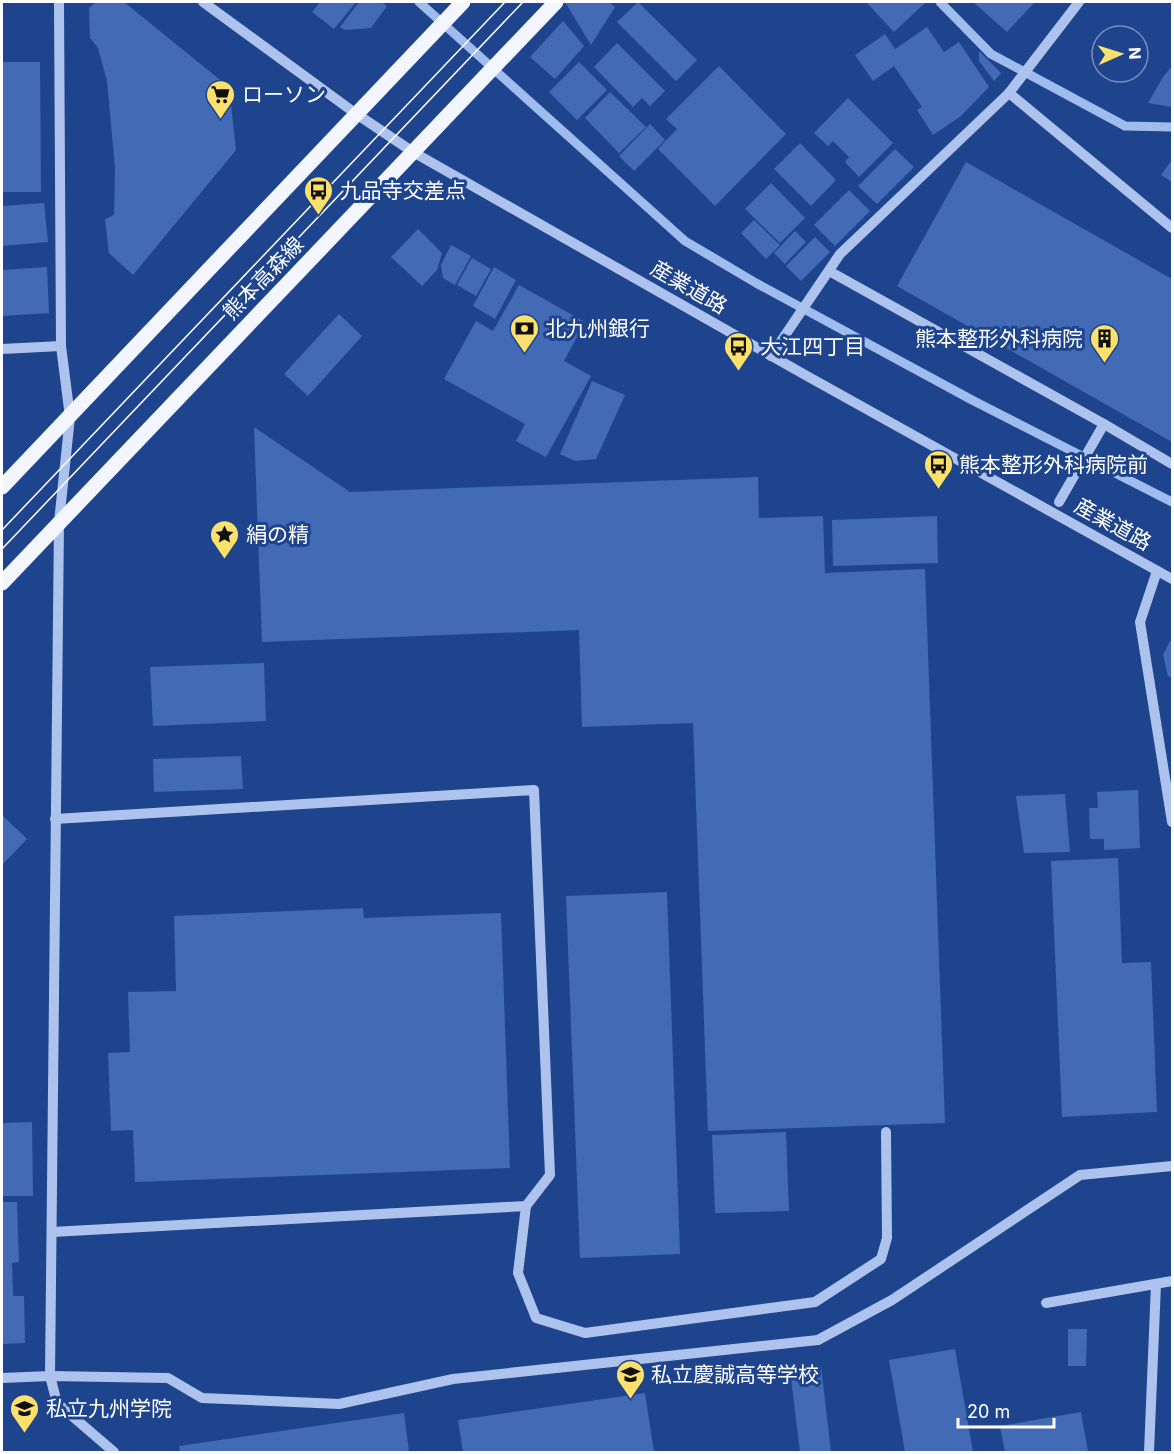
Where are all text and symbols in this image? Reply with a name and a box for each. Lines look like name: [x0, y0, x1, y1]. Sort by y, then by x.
north arrow: [1090, 24, 1150, 84]
text: N: [1125, 47, 1145, 60]
supermarket icon: ローソン: [205, 78, 237, 120]
place label: ローソン: [242, 82, 326, 107]
bus stop icon: 九品寺交差点: [303, 174, 335, 216]
place label: 九品寺交差点: [340, 178, 466, 203]
street label: 熊本高森線: [218, 232, 308, 324]
street label: 産業道路: [646, 255, 732, 319]
bank icon: 北九州銀行: [508, 312, 540, 354]
place label: 北九州銀行: [545, 316, 650, 341]
building icon: 熊本整形外科病院: [1088, 322, 1120, 364]
place label: 熊本整形外科病院: [915, 326, 1083, 351]
bus stop icon: 大江四丁目: [723, 330, 755, 372]
place label: 大江四丁目: [760, 334, 865, 359]
bus stop icon: 熊本整形外科病院前: [922, 448, 954, 490]
place label: 熊本整形外科病院前: [959, 452, 1148, 477]
street label: 産業道路: [1070, 493, 1156, 555]
place icon: 絹の精: [209, 518, 241, 560]
place label: 絹の精: [246, 522, 309, 547]
school or university icon: 私立慶誠高等学校: [614, 1358, 646, 1400]
place label: 私立慶誠高等学校: [651, 1362, 819, 1387]
scale bar: [958, 1391, 1054, 1429]
school or university icon: 私立九州学院: [9, 1392, 41, 1434]
place label: 私立九州学院: [46, 1396, 172, 1421]
text: 20 m: [967, 1401, 1010, 1422]

